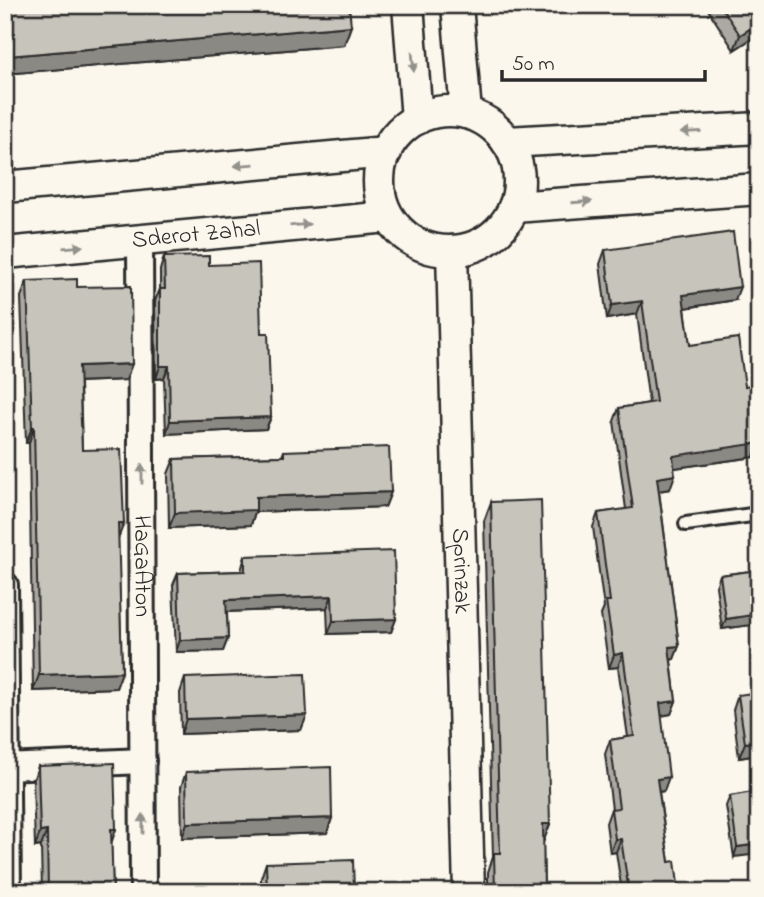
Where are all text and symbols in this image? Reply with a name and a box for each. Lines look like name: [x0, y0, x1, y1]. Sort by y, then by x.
scale bar: [502, 38, 704, 82]
text: 50 m: [512, 50, 555, 80]
one-way arrow: [408, 51, 419, 73]
one-way arrow: [679, 126, 701, 137]
one-way arrow: [233, 160, 255, 171]
one-way arrow: [571, 196, 593, 207]
street label: Sderot Zahal: [130, 212, 262, 258]
one-way arrow: [289, 219, 311, 230]
one-way arrow: [62, 241, 84, 252]
one-way arrow: [136, 462, 148, 484]
street label: HaGaAton: [124, 515, 159, 617]
street label: Sprinzak: [442, 528, 479, 615]
one-way arrow: [137, 812, 149, 834]

